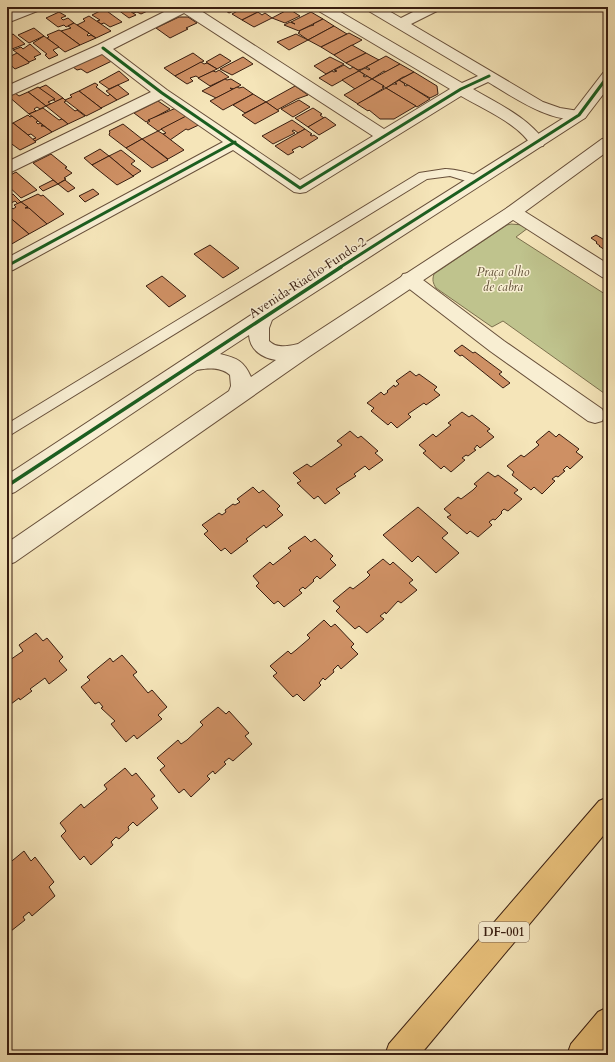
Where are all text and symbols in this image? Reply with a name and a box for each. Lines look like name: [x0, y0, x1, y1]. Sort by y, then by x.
street label: Avenida Riacho Fundo 2: [245, 233, 370, 323]
park label: Praça olho de cabra: [477, 263, 529, 296]
road number: DF-001: [479, 922, 529, 942]

